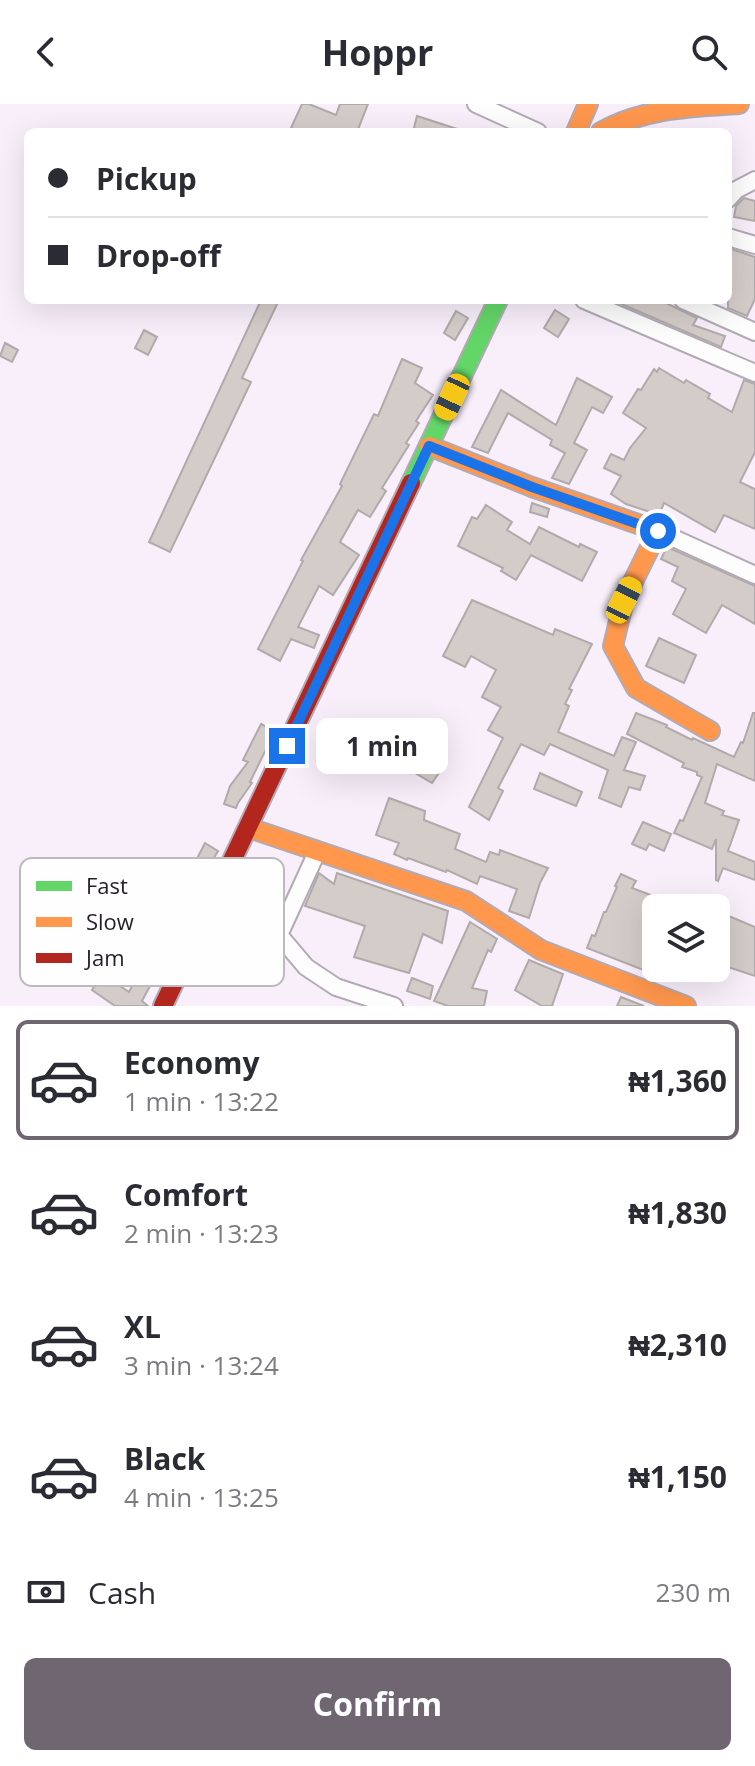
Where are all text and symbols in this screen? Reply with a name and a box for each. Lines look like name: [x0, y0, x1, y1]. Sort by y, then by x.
text: Hoppr: [322, 28, 433, 77]
icon: back: [24, 30, 68, 74]
icon: search: [687, 30, 731, 74]
text: Pickup: [96, 158, 197, 199]
text: Drop-off: [96, 235, 221, 276]
car: [431, 370, 473, 424]
route start: [640, 513, 676, 549]
car: [603, 573, 645, 627]
callout: 1 min: [315, 718, 447, 774]
route end: [269, 728, 305, 764]
text: 1 min: [346, 728, 418, 764]
legend: [20, 858, 284, 986]
text: Fast: [86, 870, 128, 900]
map controls: [642, 894, 730, 982]
button: layers: [642, 894, 730, 982]
text: Slow: [86, 906, 134, 936]
text: Jam: [84, 942, 125, 972]
text: Economy: [124, 1042, 260, 1083]
icon: car: [28, 1044, 100, 1116]
text: ₦1,360: [628, 1060, 727, 1101]
text: 1 min · 13:22: [124, 1083, 279, 1119]
text: Comfort: [124, 1174, 248, 1215]
icon: car: [28, 1176, 100, 1248]
text: ₦1,830: [628, 1192, 727, 1233]
text: 2 min · 13:23: [124, 1215, 279, 1251]
text: XL: [124, 1306, 161, 1347]
icon: car: [28, 1308, 100, 1380]
text: ₦2,310: [628, 1324, 727, 1365]
text: 3 min · 13:24: [124, 1347, 279, 1383]
text: Black: [124, 1438, 205, 1479]
icon: car: [28, 1440, 100, 1512]
text: ₦1,150: [628, 1456, 727, 1497]
text: 4 min · 13:25: [124, 1479, 279, 1515]
icon: cash: [24, 1570, 68, 1614]
text: Cash: [88, 1572, 156, 1613]
text: 230 m: [656, 1574, 731, 1610]
button: Confirm: [24, 1658, 731, 1750]

